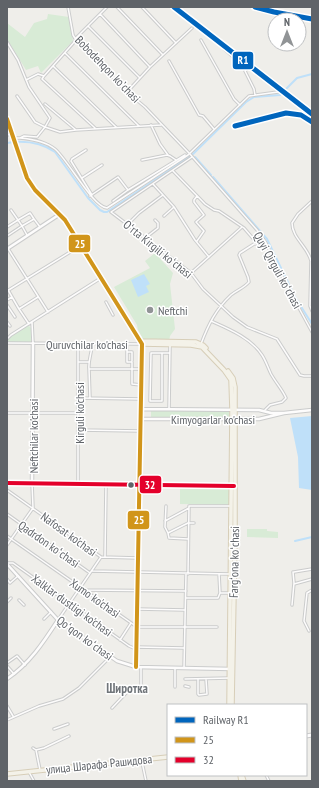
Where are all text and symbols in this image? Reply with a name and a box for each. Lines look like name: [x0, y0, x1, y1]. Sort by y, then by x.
north arrow: [267, 12, 307, 52]
text: N: [284, 15, 290, 29]
street label: Bobodehqon koʼchasi: [72, 32, 144, 106]
line badge: R1: [232, 51, 254, 70]
text: R1: [238, 53, 248, 67]
street label: Oʻrta Kirgili koʻchasi: [120, 217, 196, 281]
street label: Quyi Qirguli koʻchasi: [251, 229, 305, 311]
line badge: 25: [68, 234, 91, 253]
text: 25: [75, 237, 85, 251]
place label: Neftchi: [158, 303, 188, 318]
marker: Neftchi: [145, 305, 155, 315]
street label: Quruvchilar ko'chasi: [46, 337, 128, 352]
street label: Kirguli ko'chasi: [72, 382, 87, 444]
street label: Neftchilar ko'chasi: [26, 399, 41, 473]
street label: Kimyogarlar ko'chasi: [171, 412, 255, 427]
line badge: 32: [139, 475, 162, 494]
text: 32: [145, 478, 155, 492]
unlabelled marker: [126, 480, 136, 490]
street label: Nafosat ko'chasi: [38, 509, 100, 559]
line badge: 25: [127, 510, 150, 530]
text: 25: [134, 513, 144, 527]
street label: Qadrdon koʻchasi: [15, 517, 83, 571]
street label: Fargʻona koʻchasi: [226, 526, 242, 598]
street label: Xalklar dustligi ko'chasi: [29, 571, 115, 639]
street label: Xumo ko'chasi: [67, 575, 123, 621]
street label: Qoʻqon koʻchasi: [54, 613, 116, 663]
district label: Широтка: [106, 680, 148, 697]
legend: [167, 704, 307, 776]
text: Railway R1: [203, 712, 249, 727]
text: 25: [203, 732, 214, 747]
street label: улица Шарафа Рашидова: [45, 751, 153, 777]
text: 32: [203, 752, 214, 767]

